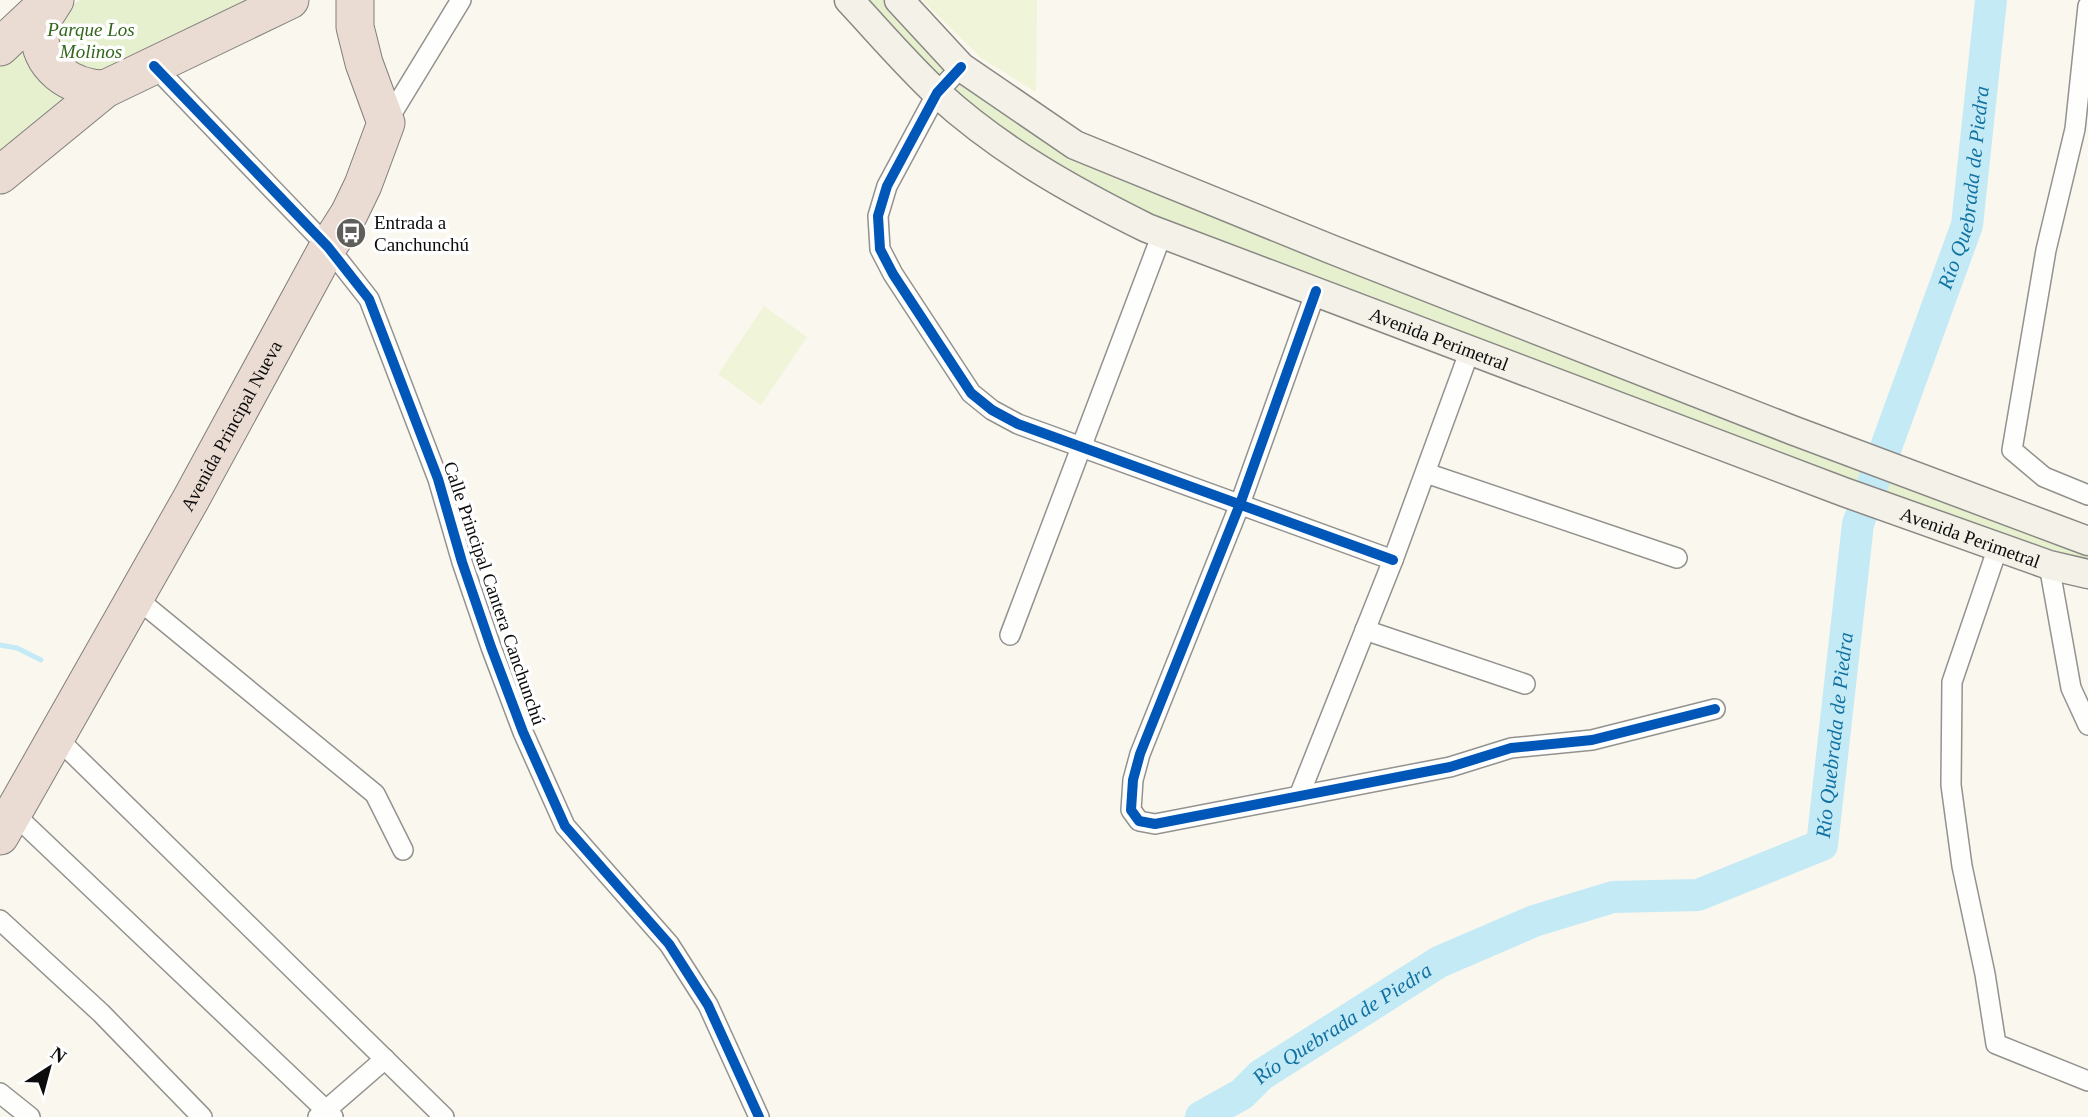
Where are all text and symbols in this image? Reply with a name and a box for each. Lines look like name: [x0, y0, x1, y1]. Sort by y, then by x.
park label: Parque Los Molinos: [46, 19, 135, 62]
water label: Río Quebrada de Piedra: [1932, 85, 1994, 293]
place label: Entrada a Canchunchú: [374, 212, 469, 255]
bus stop icon: Entrada a Canchunchú: [334, 216, 368, 250]
street label: Avenida Perimetral: [1367, 303, 1511, 375]
street label: Avenida Principal Nueva: [177, 336, 286, 515]
street label: Calle Principal Cantera Canchunchú: [440, 459, 550, 728]
street label: Avenida Perimetral: [1897, 503, 2043, 572]
water label: Río Quebrada de Piedra: [1811, 631, 1858, 840]
water label: Río Quebrada de Piedra: [1247, 958, 1436, 1089]
north arrow: [14, 1033, 84, 1103]
text: N: [47, 1042, 71, 1067]

